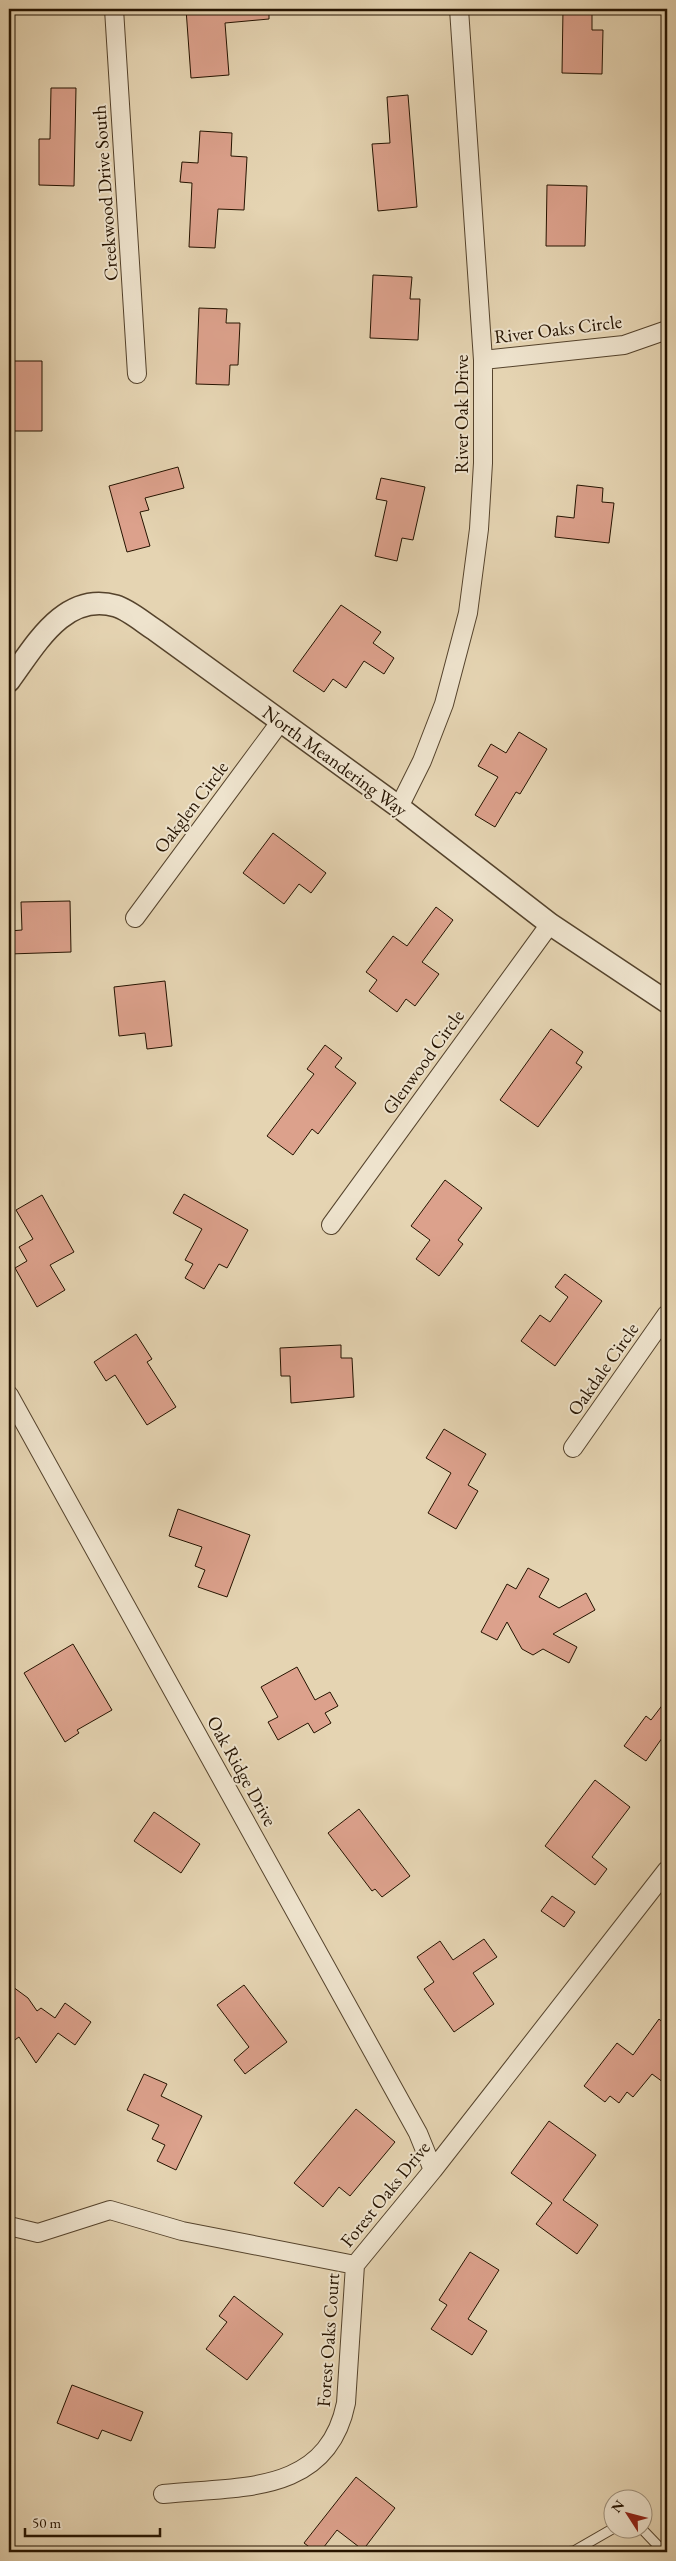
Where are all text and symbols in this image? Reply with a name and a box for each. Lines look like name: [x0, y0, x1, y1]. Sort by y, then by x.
street label: Creekwood Drive South: [86, 104, 124, 282]
street label: River Oaks Circle: [493, 309, 623, 349]
street label: River Oak Drive: [449, 355, 474, 473]
street label: North Meandering Way: [257, 700, 413, 822]
street label: Oakglen Circle: [148, 756, 234, 858]
street label: Glenwood Circle: [376, 1004, 470, 1120]
street label: Oakdale Circle: [562, 1318, 644, 1420]
street label: Oak Ridge Drive: [201, 1711, 283, 1831]
street label: Forest Oaks Drive: [334, 2136, 436, 2252]
street label: Forest Oaks Court: [311, 2272, 345, 2408]
north arrow: [604, 2488, 654, 2538]
text: N: [607, 2496, 628, 2516]
scale bar: [25, 2506, 160, 2538]
text: 50 m: [32, 2513, 61, 2532]

